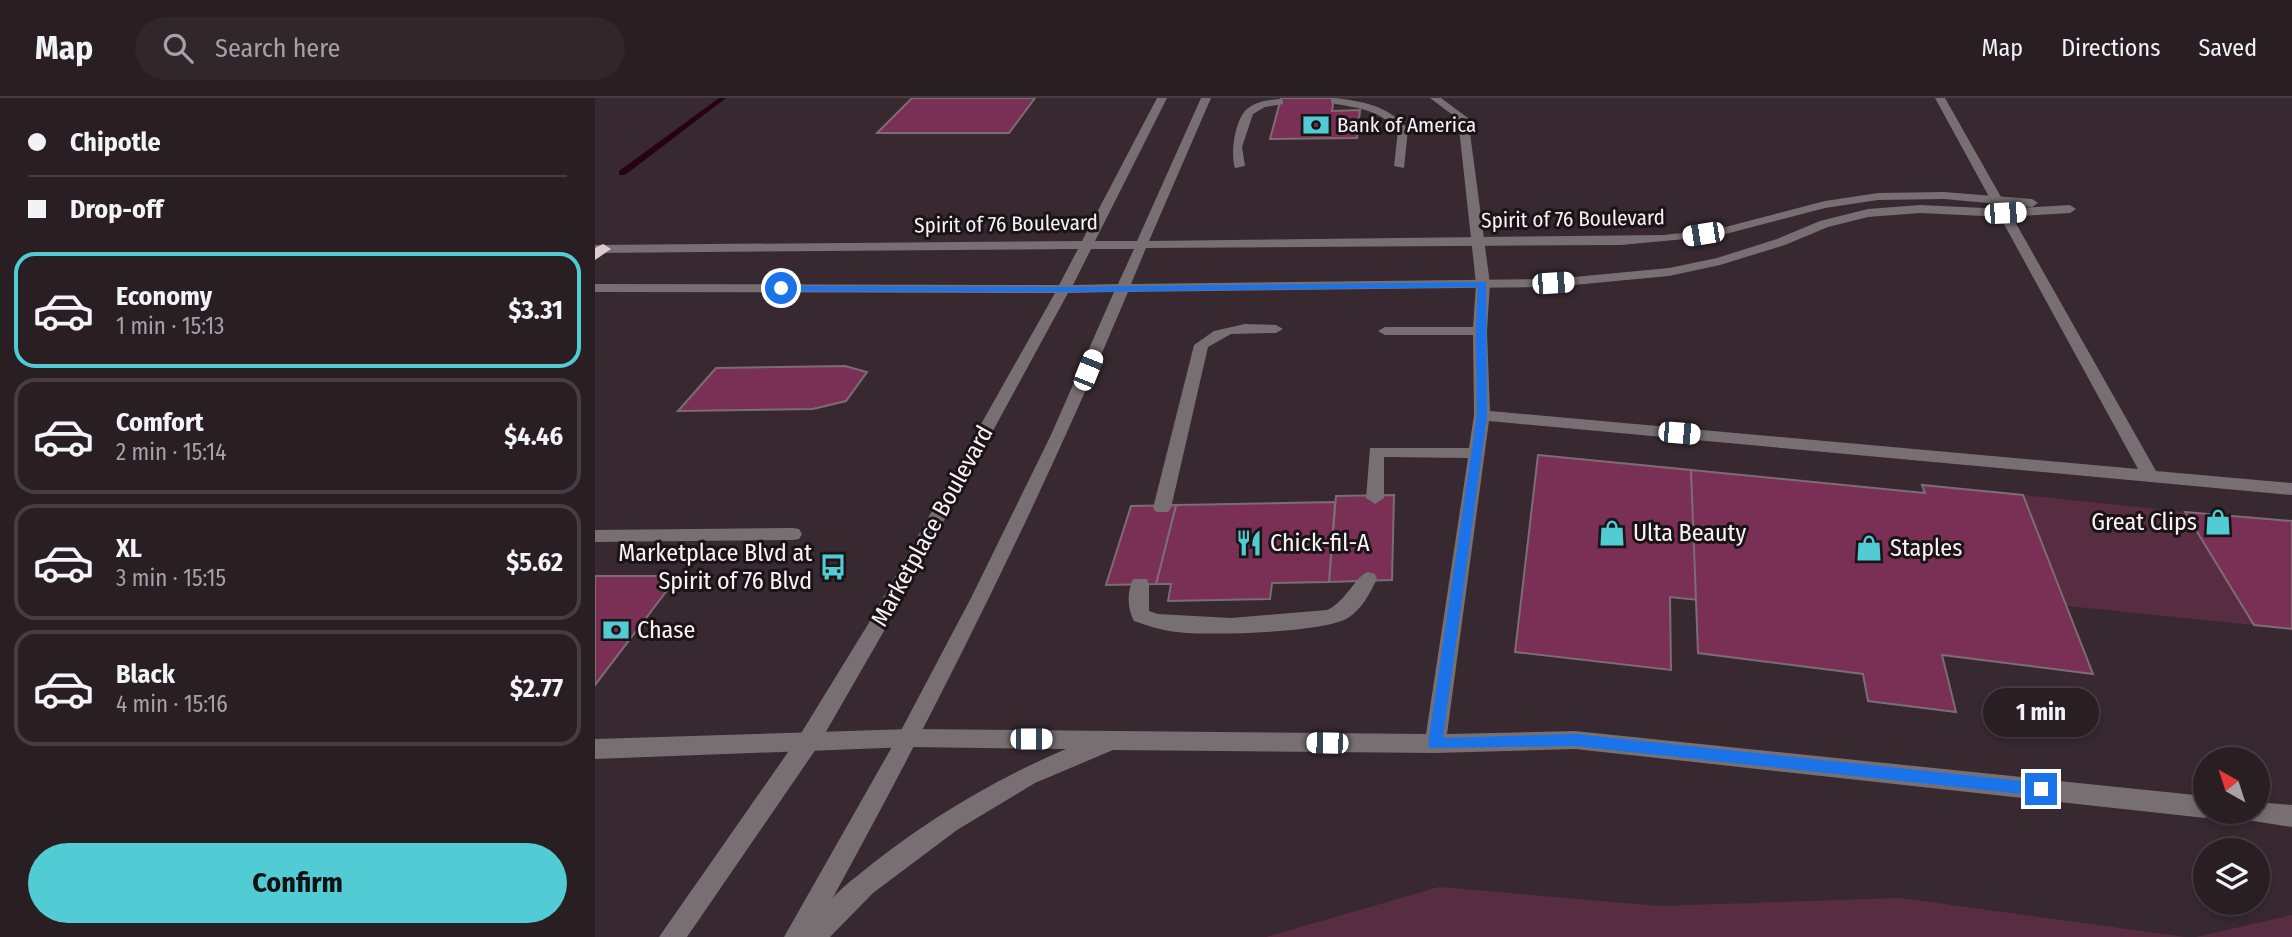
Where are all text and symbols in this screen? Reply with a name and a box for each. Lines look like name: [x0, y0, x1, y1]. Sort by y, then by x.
search box: [135, 17, 625, 80]
text: Map: [35, 28, 93, 68]
icon: search: [159, 29, 197, 67]
text: Search here: [215, 33, 340, 64]
text: Map: [1982, 34, 2023, 62]
text: Directions: [2061, 34, 2160, 62]
text: Saved: [2198, 34, 2257, 62]
bank icon: Bank of America: [1301, 110, 1331, 140]
place label: Bank of America: [1337, 112, 1476, 138]
text: Chipotle: [70, 127, 161, 158]
text: Drop-off: [70, 194, 163, 225]
car: [1984, 201, 2027, 225]
street label: Spirit of 76 Boulevard: [1481, 204, 1665, 234]
street label: Spirit of 76 Boulevard: [914, 209, 1098, 239]
car: [1681, 220, 1726, 248]
car: [1532, 271, 1575, 295]
route start: [765, 272, 797, 304]
icon: car: [32, 279, 95, 342]
text: Economy: [116, 281, 212, 312]
text: $3.31: [509, 295, 563, 326]
text: 1 min · 15:13: [116, 312, 224, 340]
car: [1071, 347, 1106, 393]
icon: car: [32, 405, 95, 468]
text: Comfort: [116, 407, 204, 438]
text: $4.46: [504, 421, 563, 452]
street label: Marketplace Boulevard: [865, 421, 999, 631]
car: [1658, 421, 1701, 445]
text: 2 min · 15:14: [116, 438, 226, 466]
shop icon: Great Clips: [2203, 507, 2233, 537]
place label: Great Clips: [2091, 508, 2197, 536]
shop icon: Ulta Beauty: [1597, 518, 1627, 548]
place label: Ulta Beauty: [1633, 519, 1746, 547]
restaurant icon: Chick-fil-A: [1234, 528, 1264, 558]
place label: Chick-fil-A: [1270, 529, 1370, 557]
icon: car: [32, 531, 95, 594]
text: XL: [116, 533, 142, 564]
shop icon: Staples: [1854, 533, 1884, 563]
place label: Staples: [1890, 534, 1962, 562]
place label: Marketplace Blvd at Spirit of 76 Blvd: [618, 539, 812, 595]
text: $5.62: [506, 547, 563, 578]
bus stop icon: Marketplace Blvd at Spirit of 76 Blvd: [818, 552, 848, 582]
text: 3 min · 15:15: [116, 564, 226, 592]
bank icon: Chase: [601, 615, 631, 645]
place label: Chase: [637, 616, 695, 644]
icon: car: [32, 657, 95, 720]
text: Black: [116, 659, 175, 690]
text: $2.77: [510, 673, 563, 704]
callout: 1 min: [1983, 688, 2099, 736]
text: 4 min · 15:16: [116, 690, 228, 718]
text: 1 min: [2016, 698, 2066, 726]
car: [1011, 729, 1053, 750]
car: [1306, 732, 1349, 754]
north arrow: [2193, 747, 2270, 824]
map controls: [2193, 747, 2270, 915]
route end: [2025, 773, 2057, 805]
button: layers: [2193, 838, 2270, 915]
button: Confirm: [28, 843, 567, 923]

